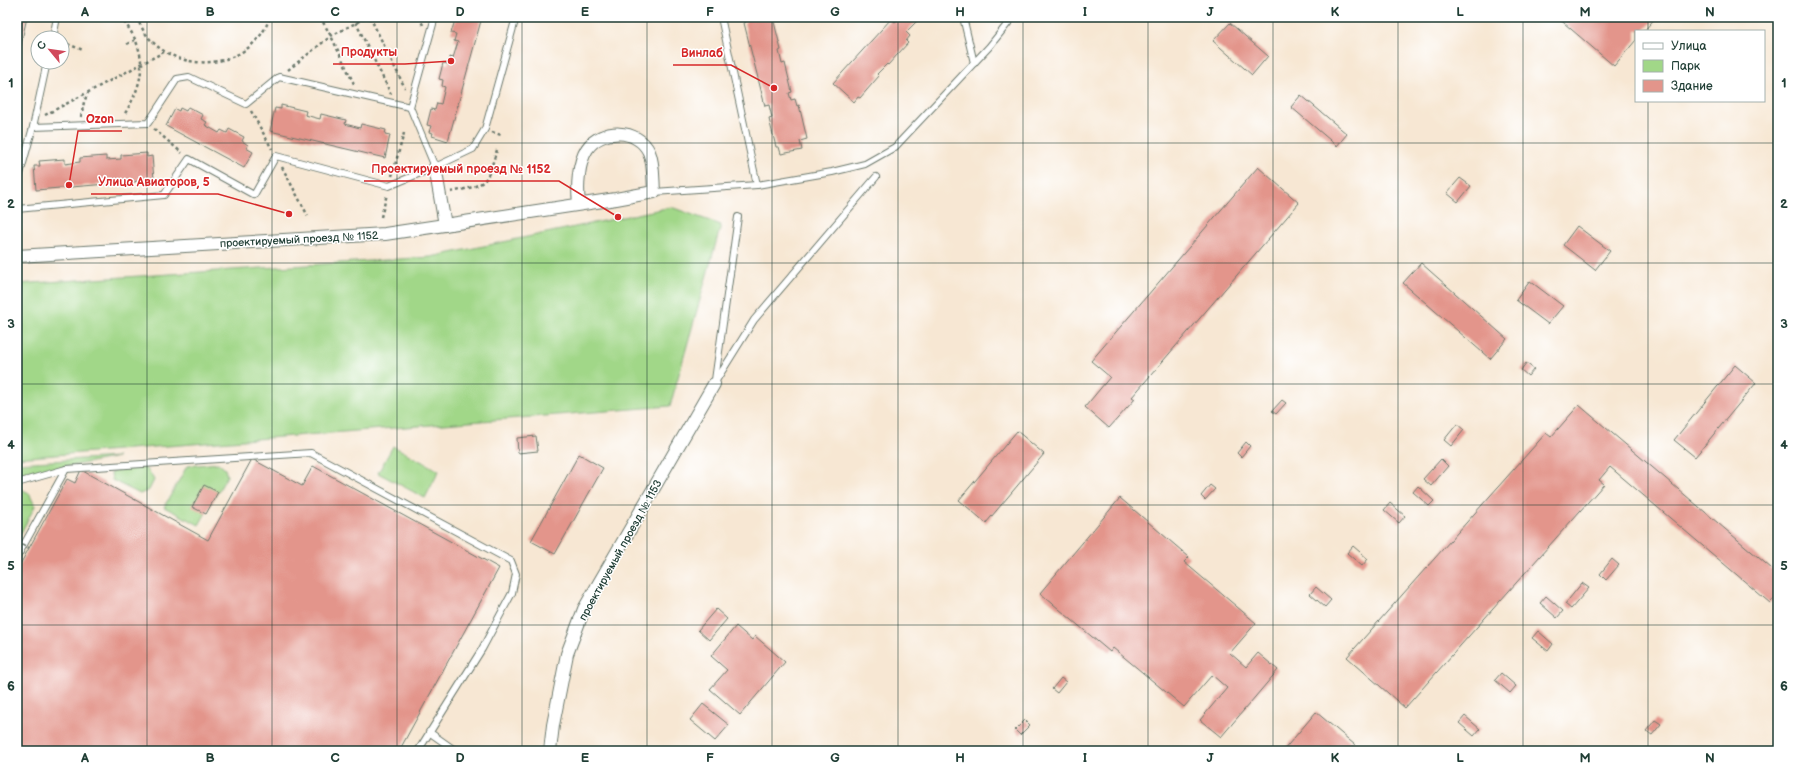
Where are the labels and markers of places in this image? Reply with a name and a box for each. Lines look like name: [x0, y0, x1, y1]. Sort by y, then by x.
callout: Продукты: [333, 40, 405, 64]
callout: Винлаб: [673, 41, 731, 65]
callout: Ozon: [78, 107, 122, 131]
callout: Проектируемый проезд № 1152: [364, 157, 559, 181]
callout: Улица Авиаторов, 5: [91, 170, 218, 194]

